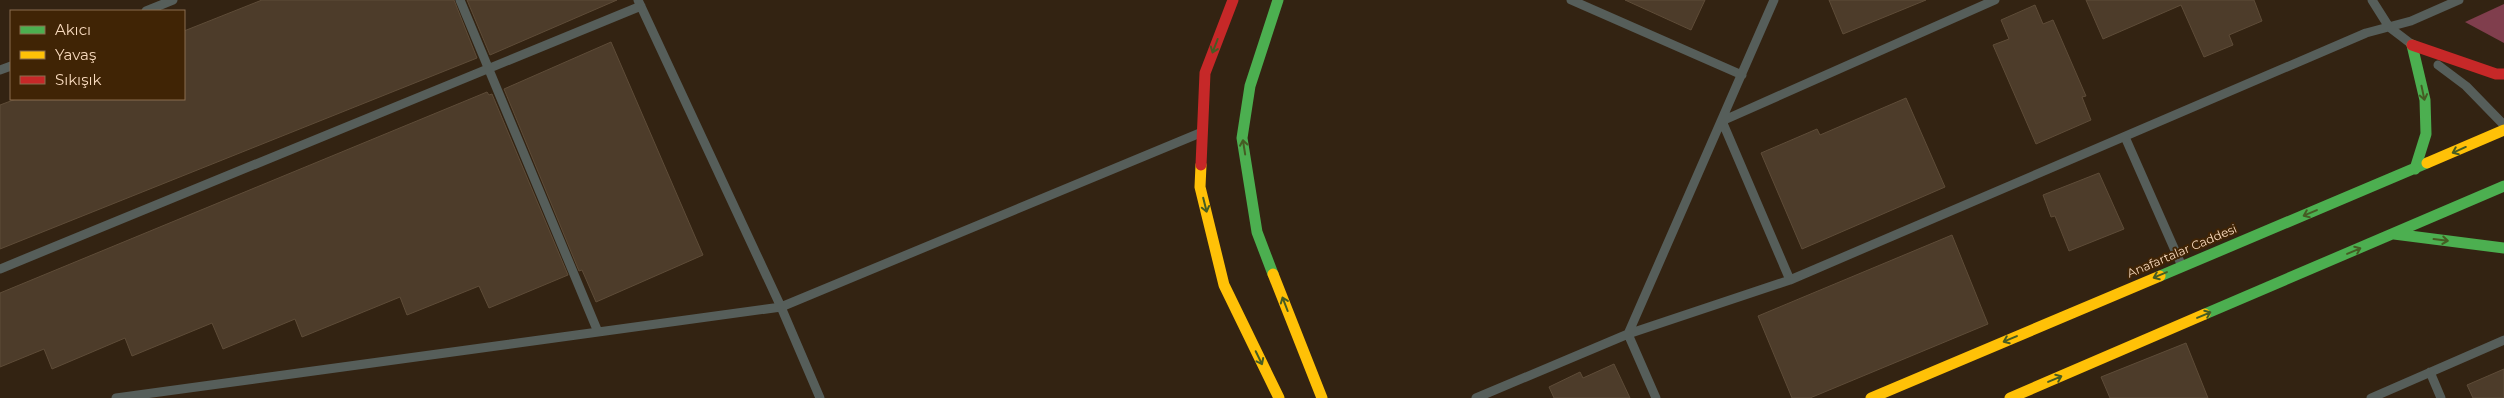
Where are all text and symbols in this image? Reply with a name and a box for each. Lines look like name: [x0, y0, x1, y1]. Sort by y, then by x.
legend: [10, 10, 185, 100]
text: Akıcı: [55, 20, 91, 39]
one-way arrow: [1210, 38, 1219, 53]
text: Yavaş: [55, 45, 96, 64]
text: Sıkışık: [55, 70, 102, 89]
one-way arrow: [2419, 84, 2428, 100]
one-way arrow: [1238, 140, 1248, 156]
one-way arrow: [2452, 145, 2467, 155]
one-way arrow: [1201, 197, 1210, 213]
one-way arrow: [2303, 209, 2318, 218]
street label: Anafartalar Caddesi: [2125, 221, 2239, 280]
one-way arrow: [2433, 235, 2449, 245]
one-way arrow: [2346, 245, 2361, 255]
one-way arrow: [2153, 271, 2168, 281]
one-way arrow: [1280, 297, 1289, 312]
one-way arrow: [2196, 309, 2211, 319]
one-way arrow: [2003, 334, 2018, 344]
one-way arrow: [1254, 350, 1264, 365]
one-way arrow: [2047, 373, 2062, 383]

